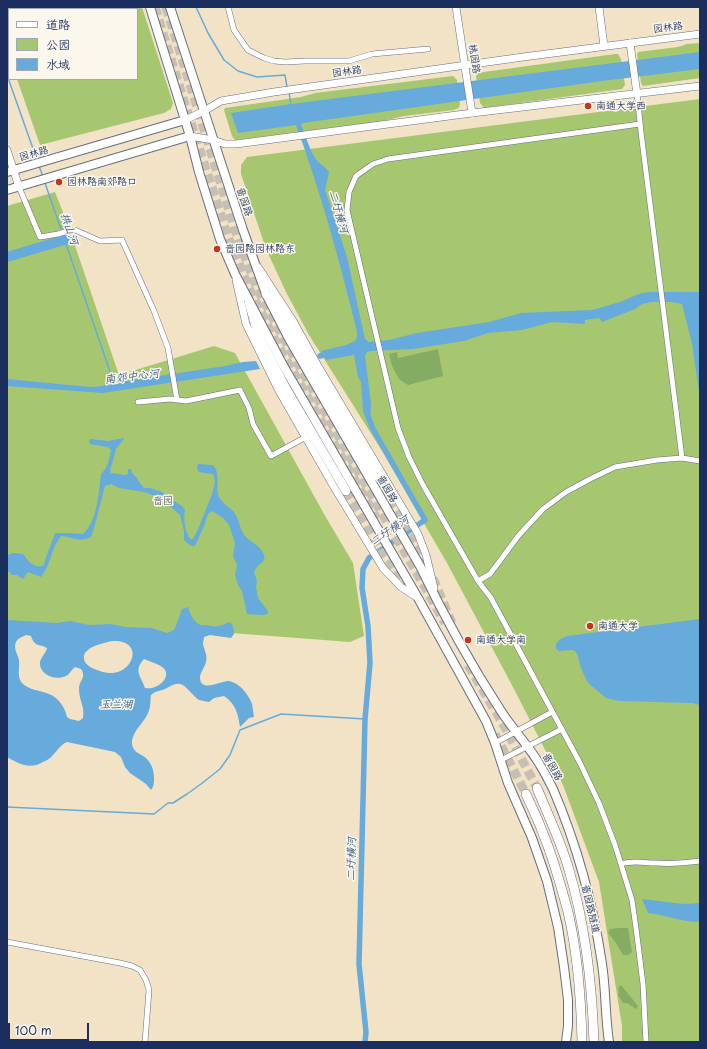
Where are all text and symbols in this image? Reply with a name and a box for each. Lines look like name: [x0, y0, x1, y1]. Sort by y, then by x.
legend: [8, 8, 138, 80]
text: 道路: [46, 15, 70, 33]
street label: 园林路: [652, 20, 684, 36]
text: 公园: [46, 35, 70, 53]
street label: 桃园路: [466, 43, 482, 75]
text: 水域: [46, 55, 70, 73]
street label: 园林路: [331, 64, 363, 80]
place label: 南通大学西: [596, 100, 646, 112]
marker: 南通大学西: [583, 101, 593, 111]
street label: 园林路: [18, 144, 50, 164]
place label: 园林路南郊路口: [67, 176, 137, 188]
marker: 园林路南郊路口: [54, 177, 64, 187]
street label: 啬园路: [234, 186, 254, 218]
water label: 二圩横河: [326, 189, 350, 235]
water label: 拱山河: [57, 211, 81, 247]
place label: 啬园路园林路东: [225, 243, 295, 255]
marker: 啬园路园林路东: [212, 244, 222, 254]
water label: 南郊中心河: [104, 367, 160, 387]
street label: 啬园路: [374, 473, 400, 505]
park label: 啬园: [153, 495, 173, 507]
water label: 二圩横河: [368, 513, 412, 549]
place label: 南通大学: [598, 620, 638, 632]
marker: 南通大学: [585, 621, 595, 631]
place label: 南通大学南: [476, 634, 526, 646]
marker: 南通大学南: [463, 635, 473, 645]
water label: 玉兰湖: [100, 698, 132, 712]
street label: 啬园路: [539, 751, 565, 783]
water label: 二圩横河: [345, 837, 359, 881]
street label: 啬园路隧道: [579, 883, 601, 935]
scale bar: [10, 1015, 91, 1041]
text: 100 m: [15, 1021, 52, 1039]

